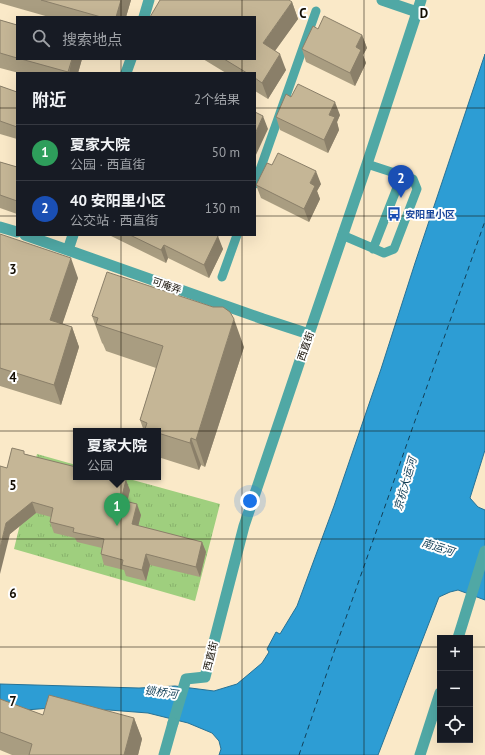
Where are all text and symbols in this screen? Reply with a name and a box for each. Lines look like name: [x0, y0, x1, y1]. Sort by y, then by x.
text: C: [299, 5, 307, 22]
text: D: [420, 5, 428, 22]
search box: [16, 16, 256, 60]
icon: search: [30, 27, 52, 49]
text: 搜索地点: [62, 30, 122, 49]
text: 附近: [32, 89, 66, 111]
text: 2个结果: [194, 91, 240, 108]
text: 夏家大院: [70, 135, 130, 154]
text: 1: [41, 144, 49, 161]
text: 50 m: [212, 144, 240, 161]
text: 公园 · 西直街: [70, 156, 145, 173]
pin: 2: [388, 165, 414, 198]
text: 40 安阳里小区: [70, 191, 166, 210]
text: 2: [41, 200, 49, 217]
text: 130 m: [205, 200, 240, 217]
bus stop icon: 安阳里小区: [386, 206, 402, 222]
place label: 安阳里小区: [405, 208, 455, 221]
text: 公交站 · 西直街: [70, 212, 158, 229]
text: 3: [9, 261, 17, 278]
street label: 可庵弄: [151, 274, 183, 297]
street label: 西直街: [294, 330, 317, 362]
text: 4: [9, 369, 17, 386]
popup: [73, 428, 161, 480]
text: 夏家大院: [87, 436, 147, 455]
water label: 京杭大运河: [391, 454, 420, 512]
text: 公园: [87, 457, 113, 474]
text: 5: [9, 477, 17, 494]
your location: [240, 491, 260, 511]
pin: 1: [104, 493, 130, 526]
water label: 南运河: [420, 535, 458, 559]
text: 6: [9, 585, 17, 602]
map controls: [437, 635, 473, 743]
button: +: [437, 635, 473, 671]
street label: 西直街: [201, 640, 220, 672]
button: −: [437, 671, 473, 707]
water label: 锁桥河: [144, 683, 180, 702]
text: 7: [9, 693, 17, 710]
button: locate: [437, 707, 473, 743]

